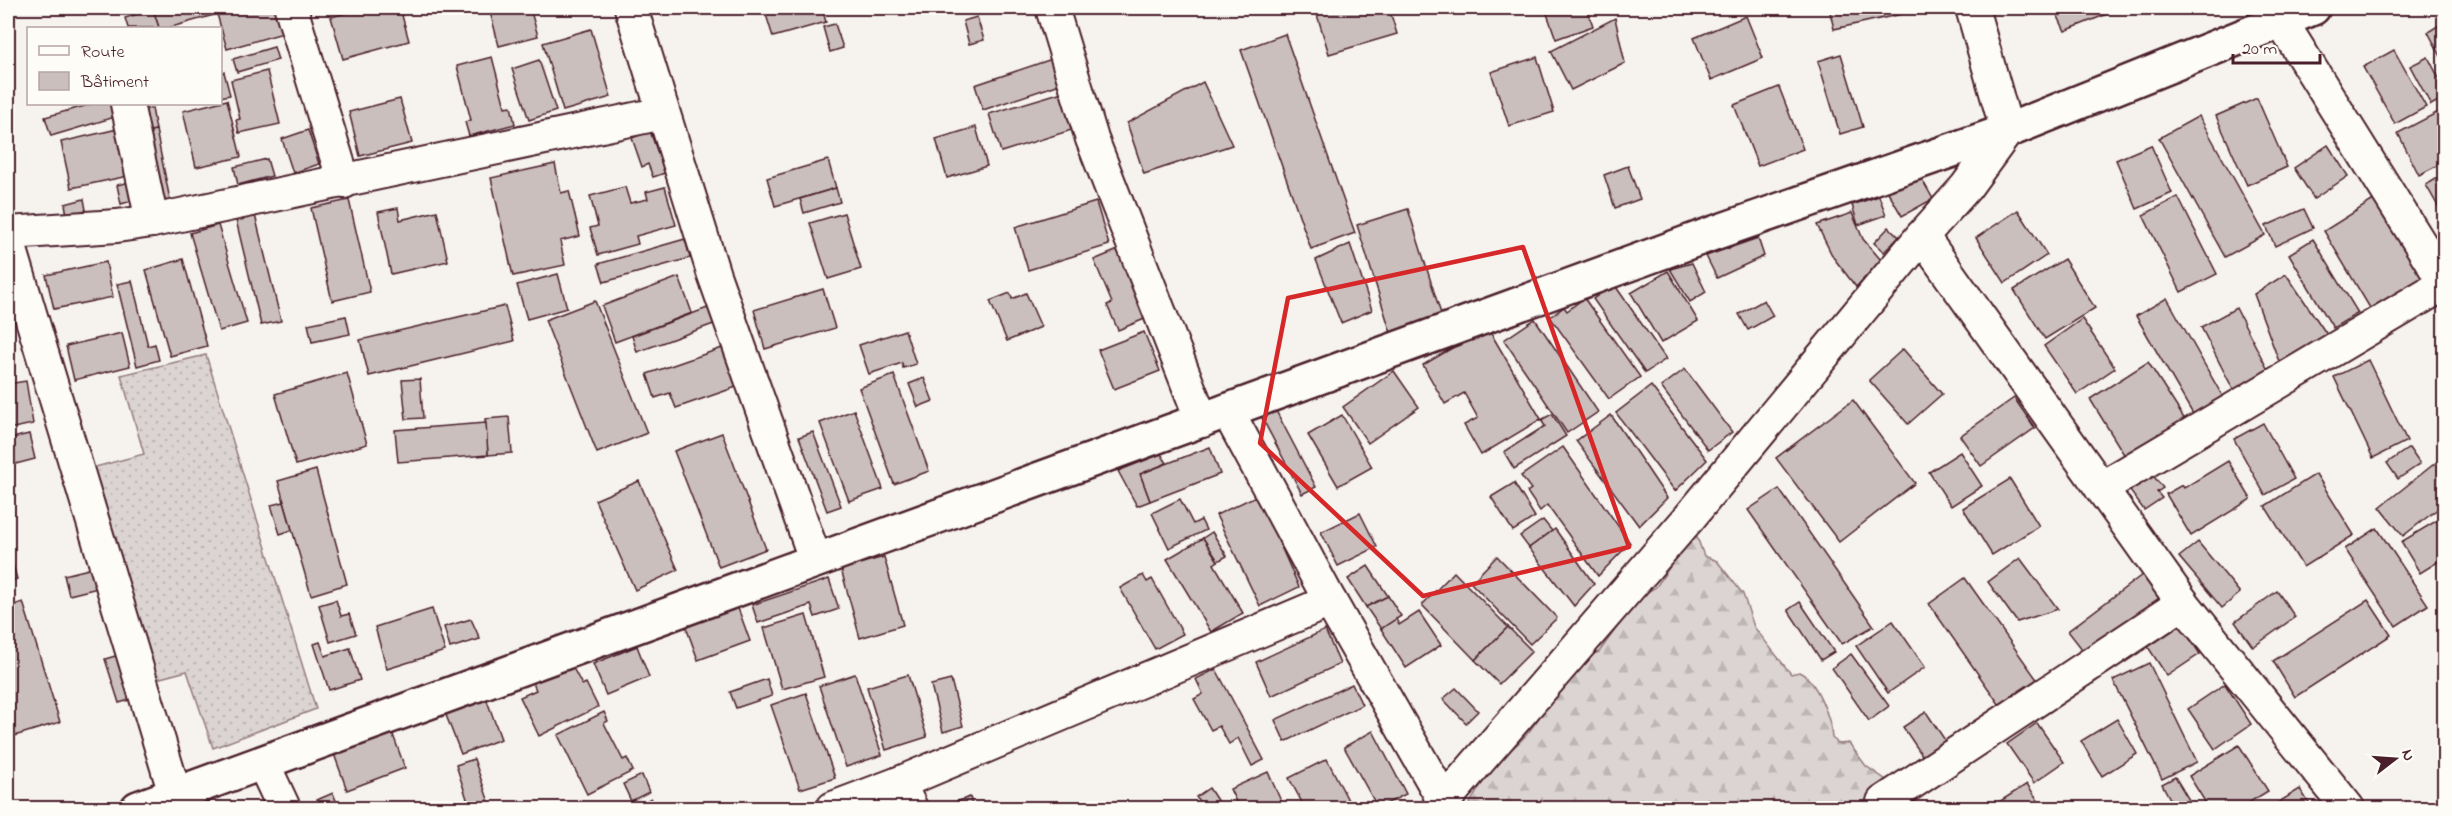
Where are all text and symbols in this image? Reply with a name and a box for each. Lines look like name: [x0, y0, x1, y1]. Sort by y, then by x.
legend: [27, 27, 222, 105]
scale bar: [2233, 27, 2320, 65]
text: 20 m: [2242, 37, 2277, 63]
text: Route: [81, 40, 126, 66]
text: Bâtiment: [80, 70, 149, 96]
north arrow: [2365, 729, 2425, 789]
text: N: [2394, 747, 2421, 764]

